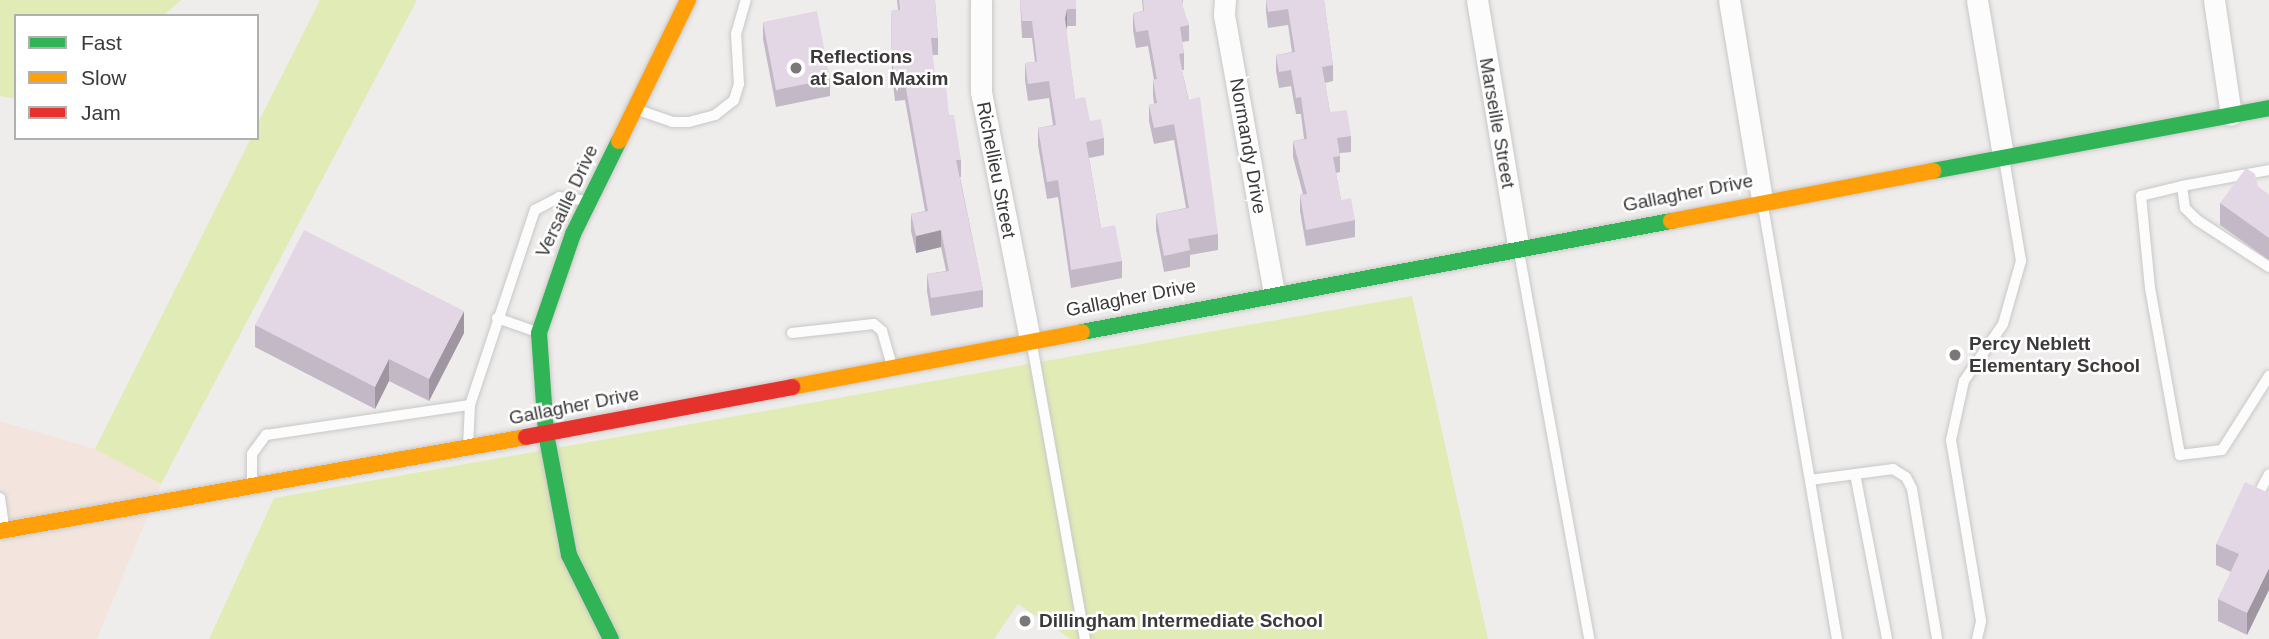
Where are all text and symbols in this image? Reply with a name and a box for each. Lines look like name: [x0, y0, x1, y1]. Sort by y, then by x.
legend: [14, 14, 259, 140]
text: Fast: [81, 31, 122, 54]
place label: Reflections at Salon Maxim: [810, 46, 948, 90]
street label: Marseille Street: [1474, 56, 1520, 190]
marker: Reflections at Salon Maxim: [788, 60, 804, 76]
text: Slow: [81, 66, 127, 89]
street label: Normandy Drive: [1225, 76, 1271, 216]
street label: Richellieu Street: [972, 100, 1020, 240]
text: Jam: [81, 101, 121, 124]
street label: Versaille Drive: [531, 141, 603, 261]
street label: Gallagher Drive: [1621, 169, 1755, 217]
street label: Gallagher Drive: [1064, 274, 1198, 322]
place label: Percy Neblett Elementary School: [1969, 333, 2140, 377]
marker: Percy Neblett Elementary School: [1947, 347, 1963, 363]
street label: Gallagher Drive: [507, 382, 641, 430]
place label: Dillingham Intermediate School: [1039, 610, 1323, 632]
marker: Dillingham Intermediate School: [1017, 613, 1033, 629]

